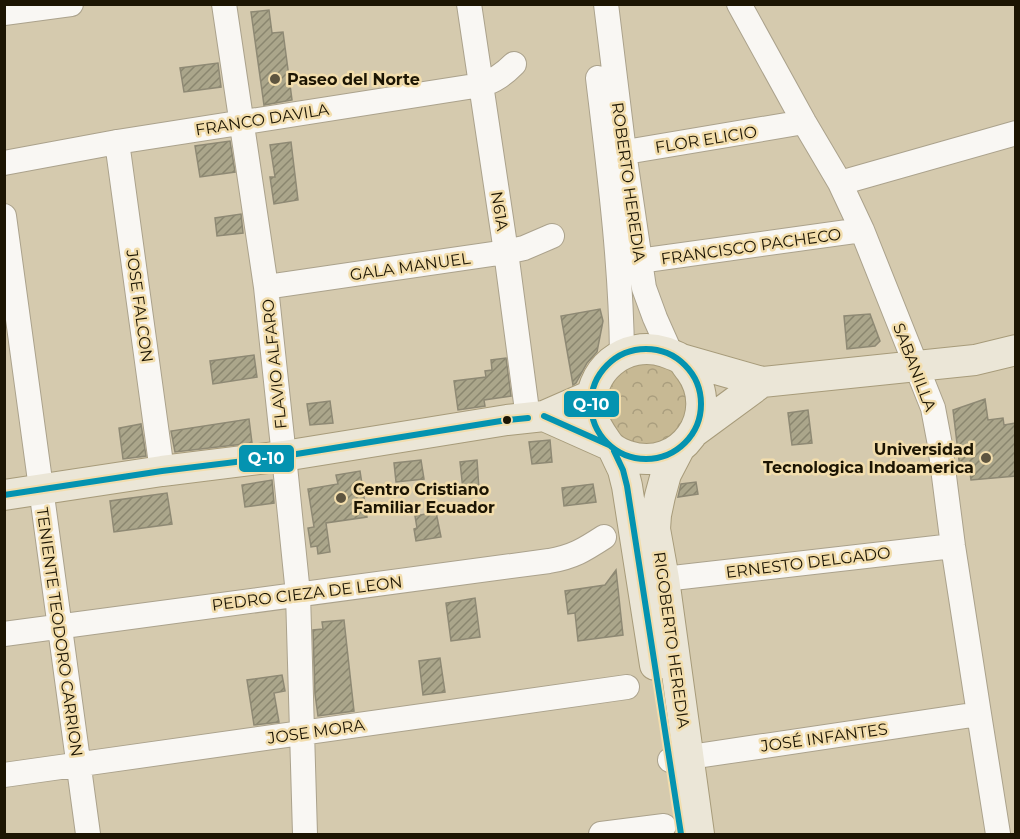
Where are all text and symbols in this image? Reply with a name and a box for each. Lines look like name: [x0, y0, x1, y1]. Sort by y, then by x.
place label: Paseo del Norte: [287, 70, 420, 89]
marker: Paseo del Norte: [268, 72, 282, 86]
street label: FRANCO DAVILA: [194, 99, 331, 139]
street label: ROBERTO HEREDIA: [608, 101, 649, 264]
street label: FLOR ELICIO: [654, 122, 758, 157]
street label: N61A: [487, 190, 512, 233]
street label: FRANCISCO PACHECO: [660, 224, 842, 269]
street label: JOSE FALCON: [122, 247, 157, 364]
street label: GALA MANUEL: [349, 249, 472, 284]
street label: FLAVIO ALFARO: [258, 298, 291, 430]
street label: SABANILLA: [889, 320, 940, 414]
line badge: Q-10: [563, 390, 620, 418]
text: Q-10: [573, 395, 609, 414]
unlabelled marker: [501, 414, 513, 426]
place label: Universidad Tecnologica Indoamerica: [763, 440, 974, 477]
line badge: Q-10: [238, 444, 295, 473]
text: Q-10: [248, 449, 284, 468]
marker: Universidad Tecnologica Indoamerica: [979, 451, 993, 465]
place label: Centro Cristiano Familiar Ecuador: [353, 480, 495, 517]
marker: Centro Cristiano Familiar Ecuador: [334, 491, 348, 505]
street label: TENIENTE TEODORO CARRION: [33, 506, 86, 758]
street label: ERNESTO DELGADO: [725, 543, 892, 582]
street label: RIGOBERTO HEREDIA: [650, 550, 693, 730]
street label: PEDRO CIEZA DE LEON: [211, 572, 404, 615]
street label: JOSE MORA: [265, 715, 366, 748]
street label: JOSÉ INFANTES: [758, 719, 889, 756]

